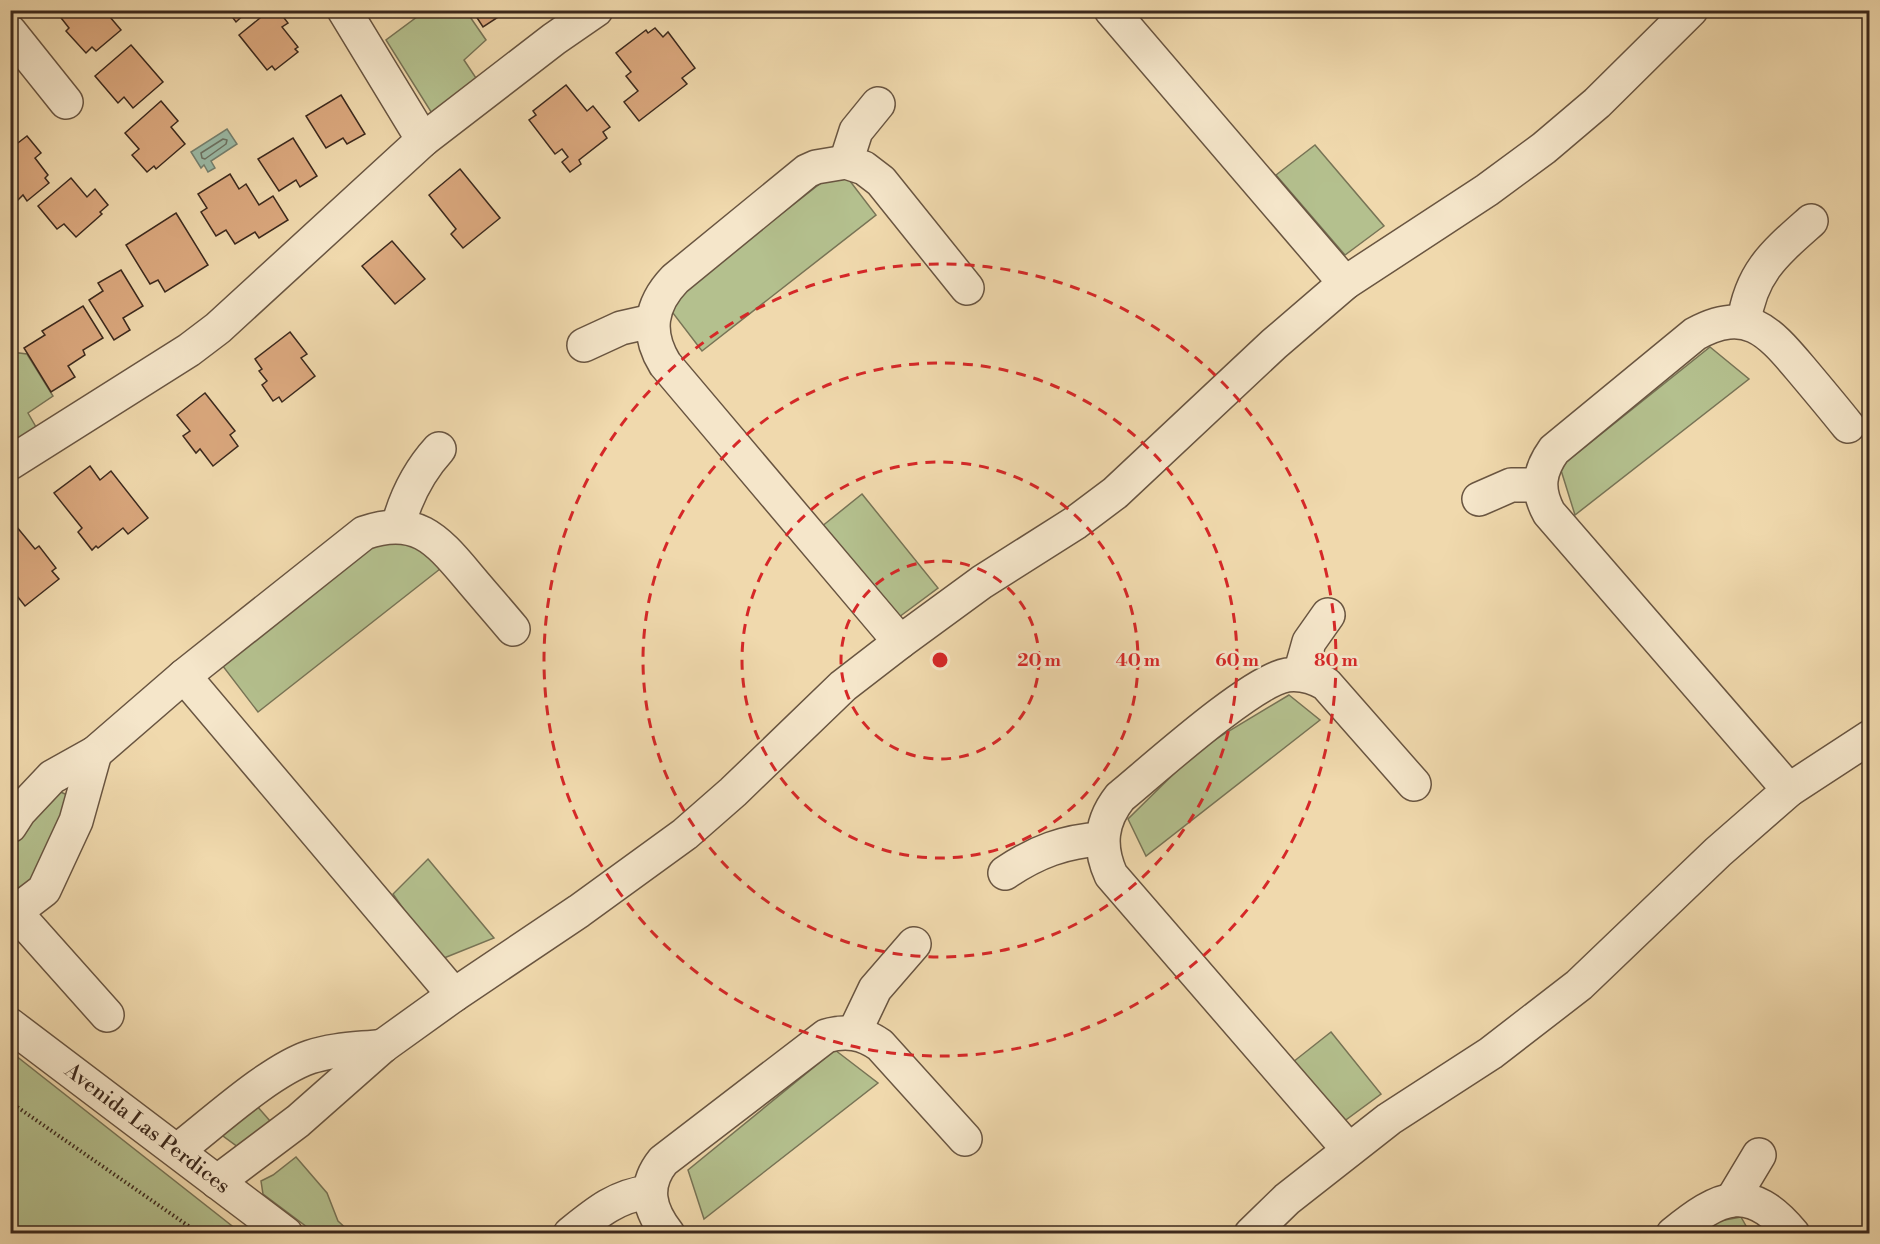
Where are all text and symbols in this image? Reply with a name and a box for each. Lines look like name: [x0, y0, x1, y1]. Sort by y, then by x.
text: 20 m: [1017, 649, 1061, 672]
text: 40 m: [1116, 649, 1161, 672]
text: 60 m: [1215, 649, 1259, 672]
text: 80 m: [1314, 649, 1359, 672]
centre of rings: [930, 650, 950, 670]
street label: Avenida Las Perdices: [59, 1057, 235, 1200]

